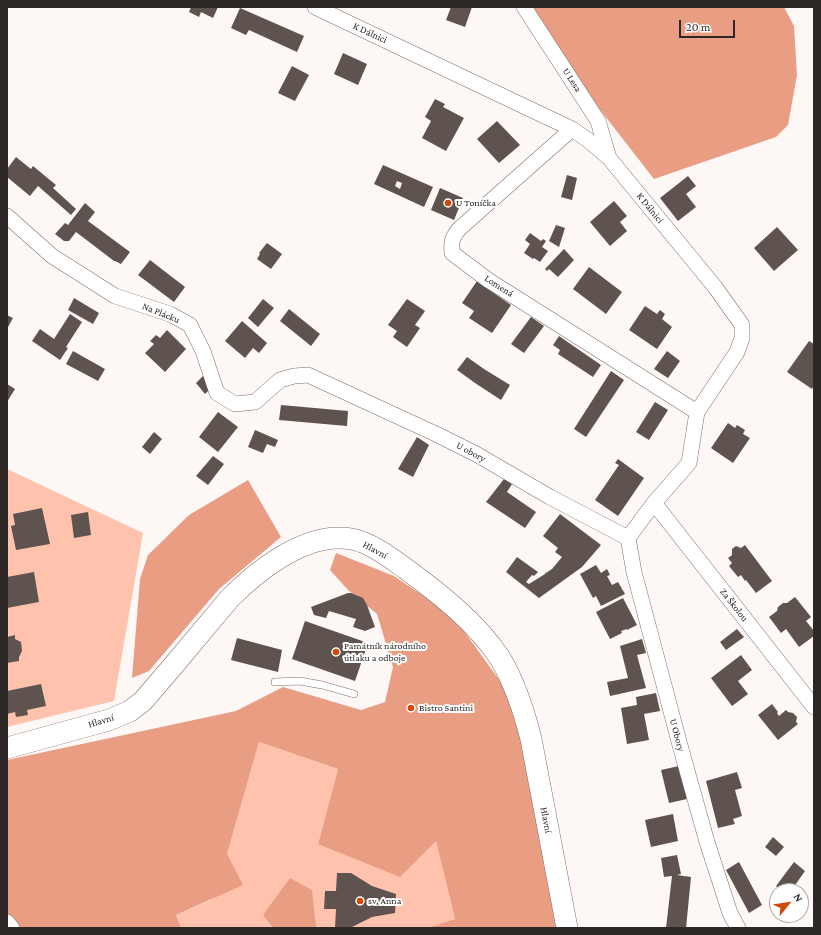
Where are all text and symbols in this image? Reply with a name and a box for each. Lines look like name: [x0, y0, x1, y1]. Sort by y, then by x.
scale bar: [681, 12, 737, 38]
street label: K Dálnici: [351, 20, 389, 46]
text: 20 m: [686, 20, 710, 34]
street label: U Lesa: [560, 66, 584, 94]
street label: K Dálnici: [634, 190, 666, 226]
place label: U Toníčka: [456, 197, 496, 209]
marker: U Toníčka: [443, 198, 453, 208]
street label: Lomená: [482, 272, 516, 300]
street label: Na Plácku: [140, 300, 182, 326]
street label: U obory: [454, 439, 488, 465]
street label: Hlavní: [361, 539, 389, 561]
street label: Za Školou: [717, 586, 751, 624]
place label: Památník národního útlaku a odboje: [344, 640, 426, 664]
marker: Památník národního útlaku a odboje: [331, 647, 341, 657]
place label: Bistro Santini: [419, 702, 473, 714]
marker: Bistro Santini: [406, 703, 416, 713]
street label: Hlavní: [87, 711, 115, 731]
street label: U Obory: [667, 717, 687, 753]
street label: Hlavní: [538, 806, 554, 834]
north arrow: [769, 883, 809, 923]
text: N: [791, 891, 806, 904]
place label: sv. Anna: [368, 895, 401, 907]
marker: sv. Anna: [355, 896, 365, 906]

